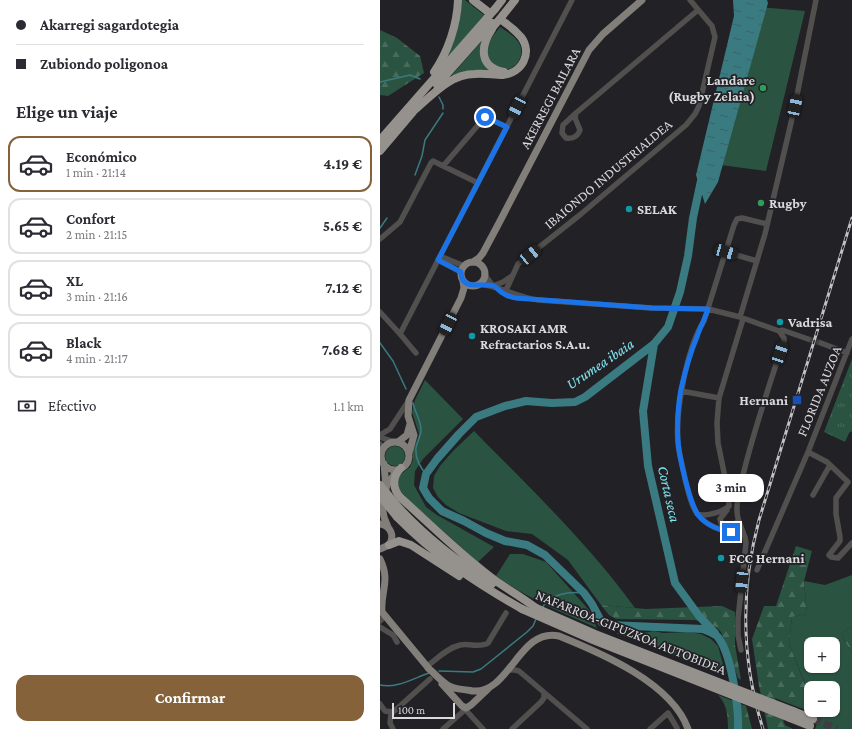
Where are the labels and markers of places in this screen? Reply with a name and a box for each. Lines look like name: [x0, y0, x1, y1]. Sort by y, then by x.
place label: Landare (Rugby Zelaia): [668, 72, 755, 105]
marker: Landare (Rugby Zelaia): [758, 83, 768, 93]
place label: Rugby: [769, 195, 807, 211]
marker: Rugby: [756, 198, 766, 208]
place label: SELAK: [637, 201, 678, 217]
marker: SELAK: [624, 204, 634, 214]
place label: Vadrisa: [787, 314, 833, 330]
marker: Vadrisa: [775, 317, 785, 327]
place label: KROSAKI AMR Refractarios S.A.u.: [480, 320, 590, 352]
marker: KROSAKI AMR Refractarios S.A.u.: [467, 331, 477, 341]
place label: Hernani: [739, 392, 788, 408]
marker: Hernani: [791, 394, 803, 406]
place label: FCC Hernani: [729, 550, 804, 566]
marker: FCC Hernani: [716, 553, 726, 563]

